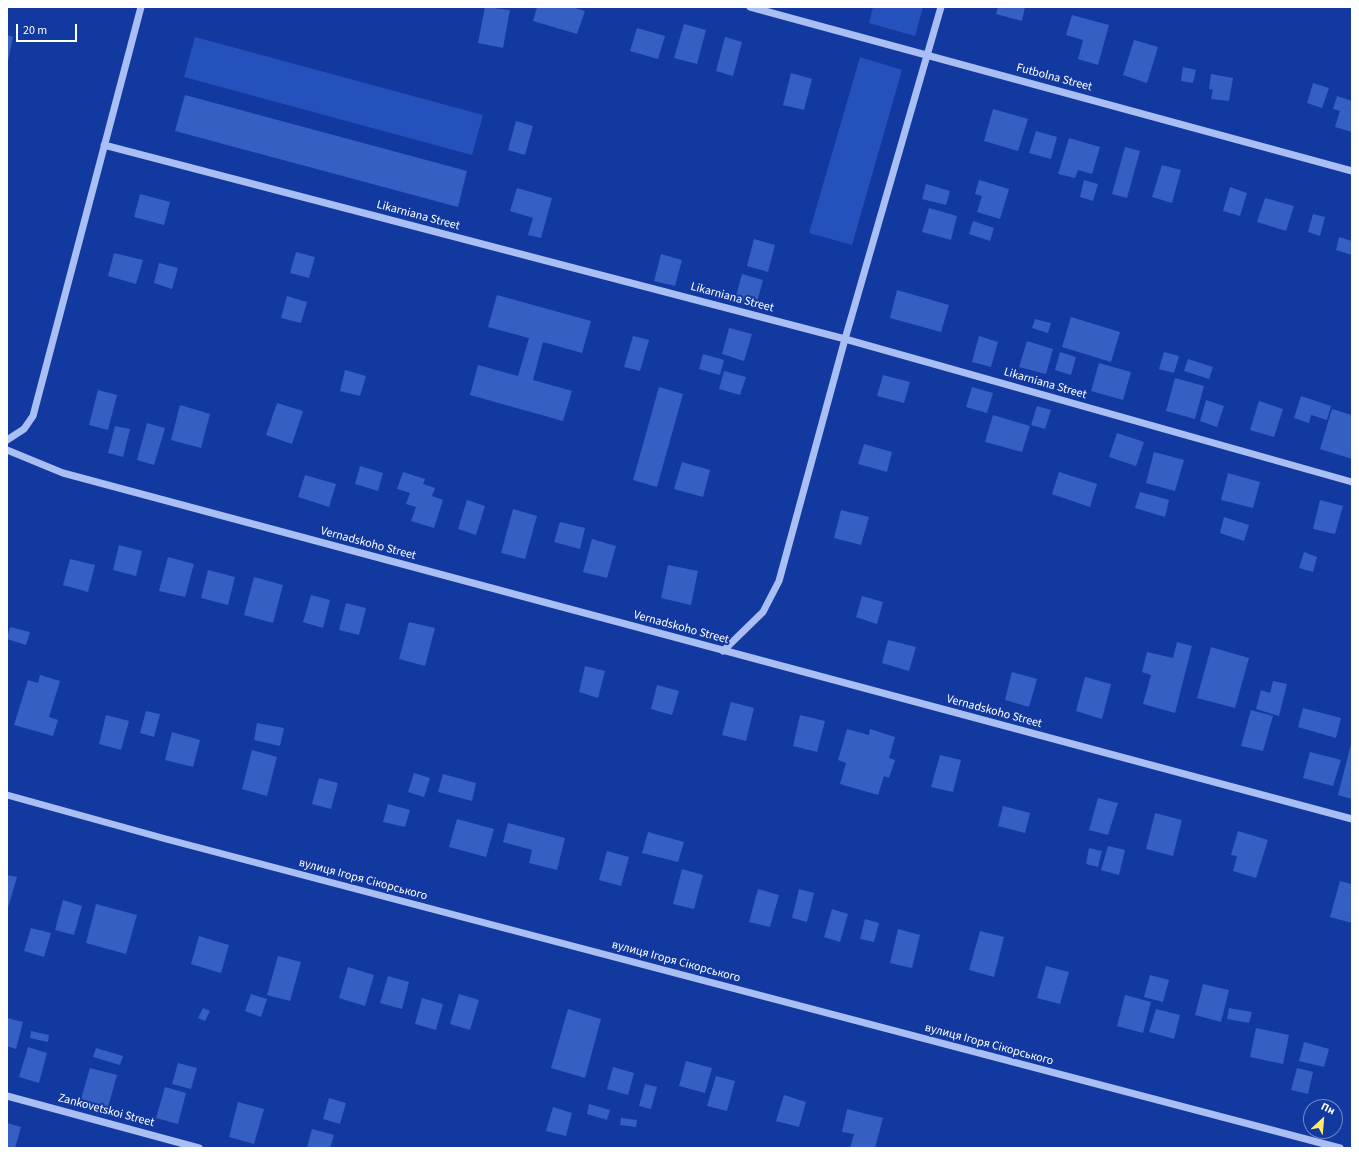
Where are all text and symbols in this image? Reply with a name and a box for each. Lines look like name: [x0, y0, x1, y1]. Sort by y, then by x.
scale bar: [18, 16, 79, 42]
text: 20 m: [23, 22, 47, 39]
street label: Futbolna Street: [1015, 61, 1093, 95]
street label: Likarniana Street: [375, 198, 461, 234]
street label: Likarniana Street: [689, 280, 775, 316]
street label: Likarniana Street: [1002, 365, 1088, 403]
street label: Vernadskoho Street: [319, 524, 417, 564]
street label: Vernadskoho Street: [632, 608, 730, 648]
street label: Vernadskoho Street: [945, 692, 1043, 732]
street label: вулиця Ігоря Сікорського: [297, 856, 429, 904]
street label: вулиця Ігоря Сікорського: [610, 938, 742, 986]
street label: вулиця Ігоря Сікорського: [923, 1021, 1055, 1069]
street label: Zankovetskoi Street: [56, 1091, 156, 1131]
north arrow: [1303, 1099, 1343, 1139]
text: Пн: [1319, 1099, 1337, 1118]

